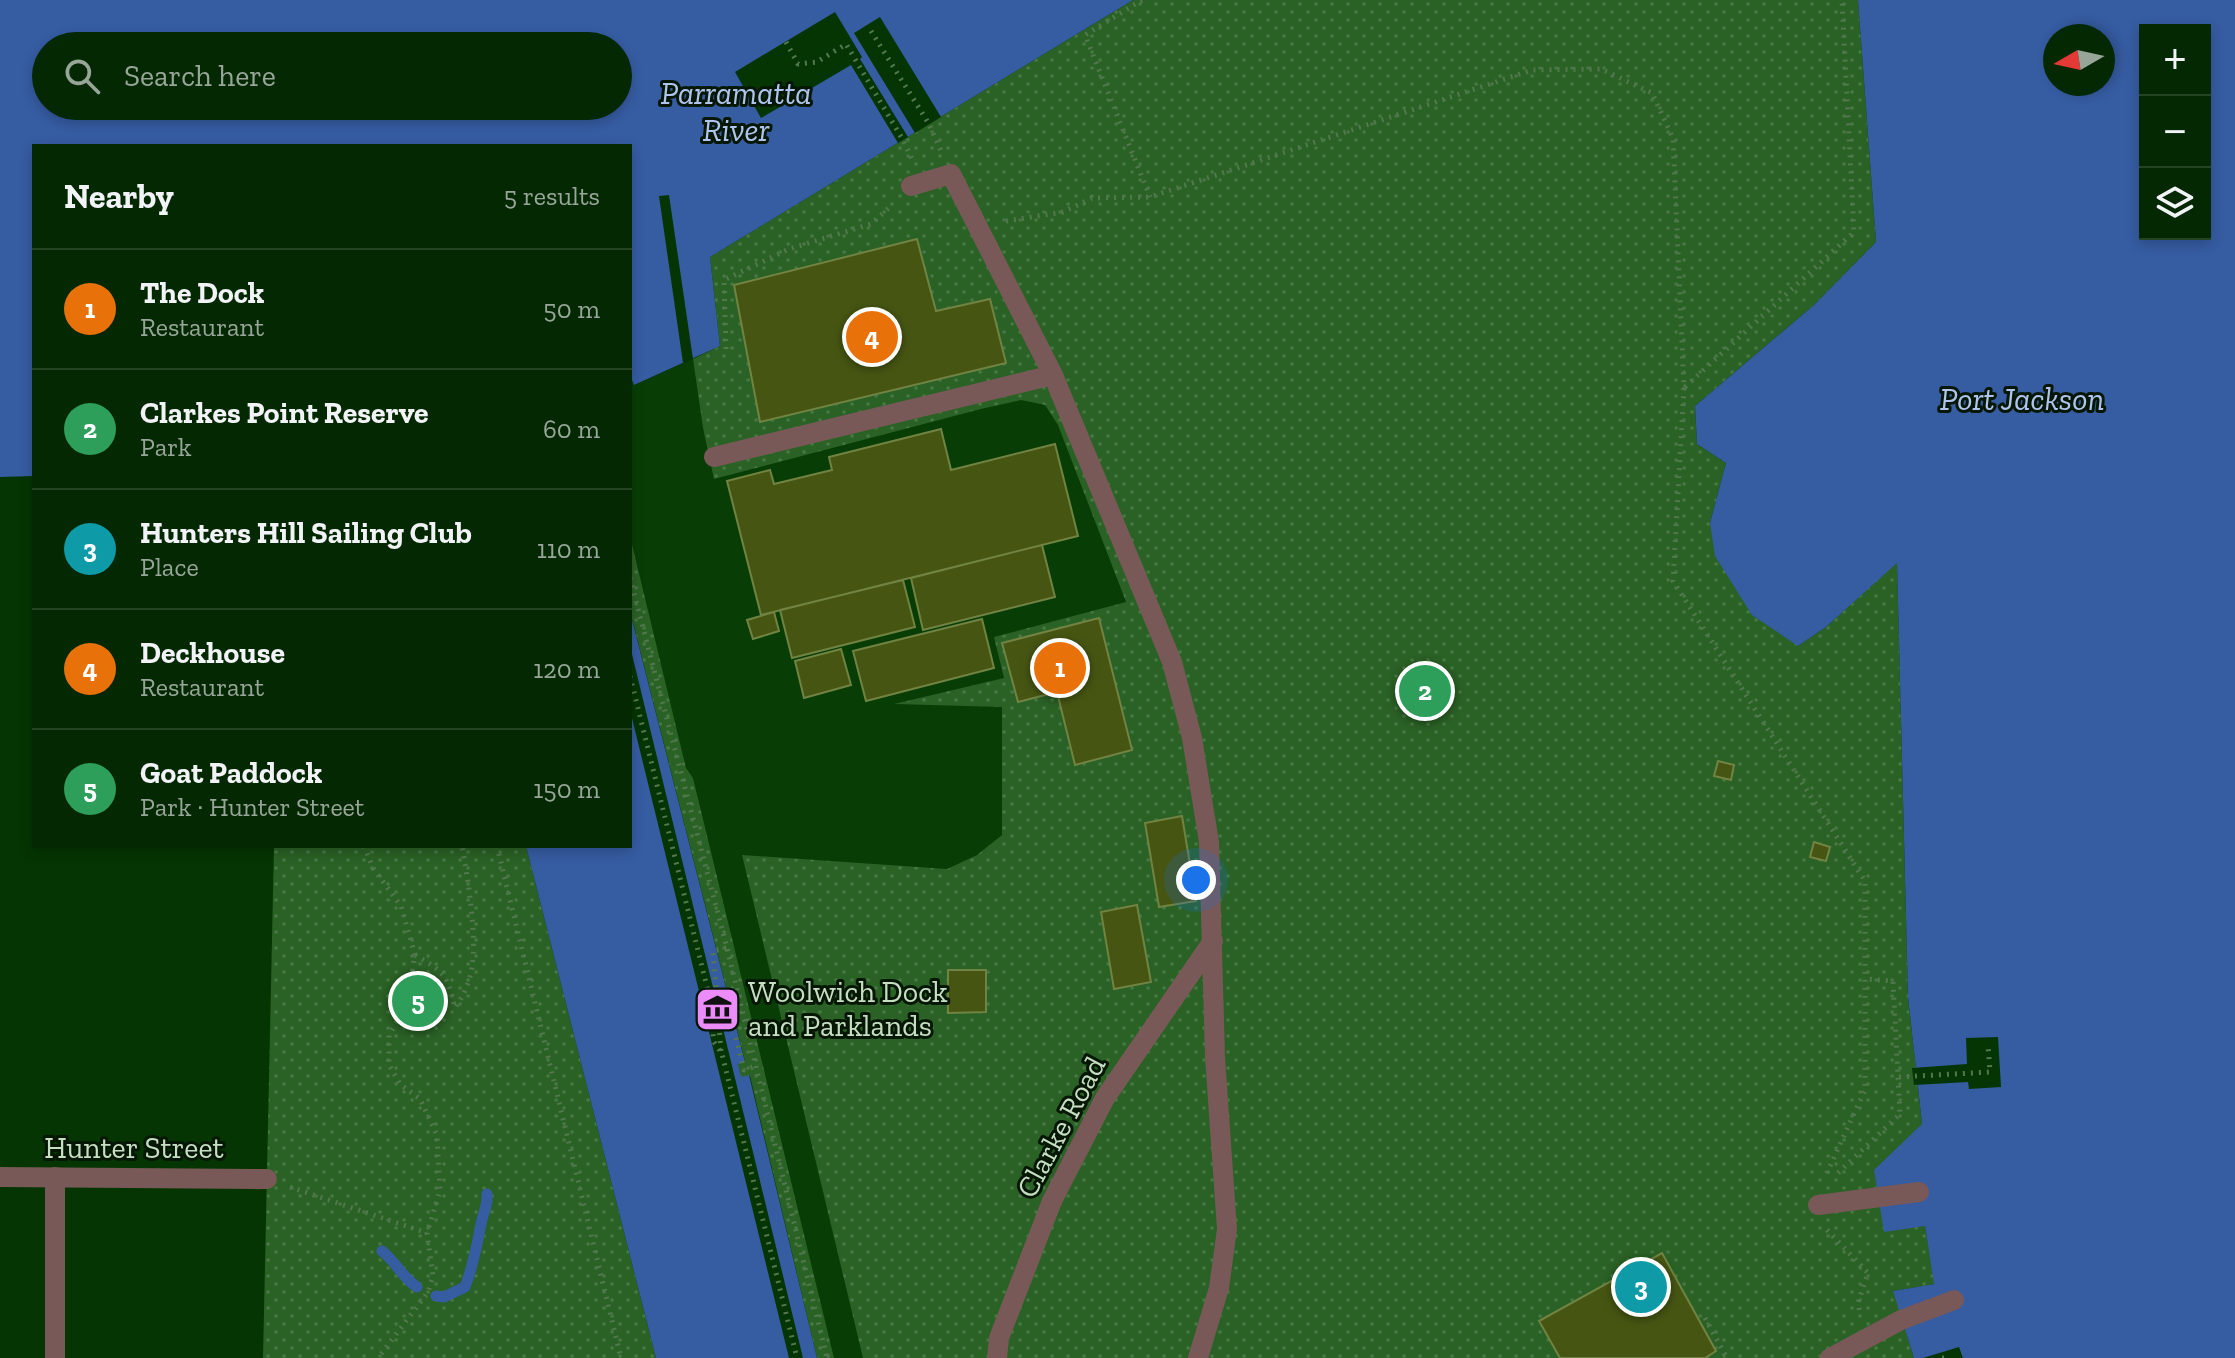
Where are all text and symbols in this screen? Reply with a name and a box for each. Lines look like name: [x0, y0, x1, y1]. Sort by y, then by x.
north arrow: [2043, 24, 2115, 96]
map controls: [2139, 24, 2211, 240]
button: +: [2139, 24, 2211, 96]
search box: [32, 32, 632, 120]
icon: search: [60, 54, 104, 98]
text: Search here: [124, 58, 276, 94]
water label: Parramatta River: [660, 74, 812, 149]
button: −: [2139, 96, 2211, 168]
button: layers: [2139, 168, 2211, 240]
text: Nearby: [64, 176, 174, 217]
text: 5 results: [504, 180, 600, 212]
text: The Dock: [140, 275, 264, 311]
text: 1: [85, 293, 95, 325]
text: 50 m: [543, 293, 600, 325]
pin: 4: [846, 307, 898, 367]
text: Restaurant: [140, 311, 264, 343]
water label: Port Jackson: [1940, 380, 2104, 418]
text: Clarkes Point Reserve: [140, 395, 429, 431]
text: 2: [83, 413, 97, 445]
text: 60 m: [543, 413, 600, 445]
text: Park: [140, 431, 192, 463]
text: Hunters Hill Sailing Club: [140, 515, 472, 551]
text: 3: [83, 533, 97, 565]
text: 110 m: [537, 533, 600, 565]
text: Place: [140, 551, 199, 583]
text: Deckhouse: [140, 635, 285, 671]
pin: 1: [1034, 638, 1086, 698]
text: 4: [83, 653, 97, 685]
text: 120 m: [533, 653, 600, 685]
pin: 2: [1399, 661, 1451, 721]
text: Restaurant: [140, 671, 264, 703]
text: Goat Paddock: [140, 755, 322, 791]
text: 5: [83, 773, 97, 805]
text: 150 m: [533, 773, 600, 805]
text: Park · Hunter Street: [140, 791, 364, 823]
your location: [1176, 860, 1216, 900]
pin: 5: [392, 971, 444, 1031]
place label: Woolwich Dock and Parklands: [748, 974, 948, 1044]
museum icon: Woolwich Dock and Parklands: [693, 985, 741, 1033]
street label: Clarke Road: [1009, 1050, 1113, 1204]
street label: Hunter Street: [44, 1130, 224, 1166]
pin: 3: [1615, 1257, 1667, 1317]

